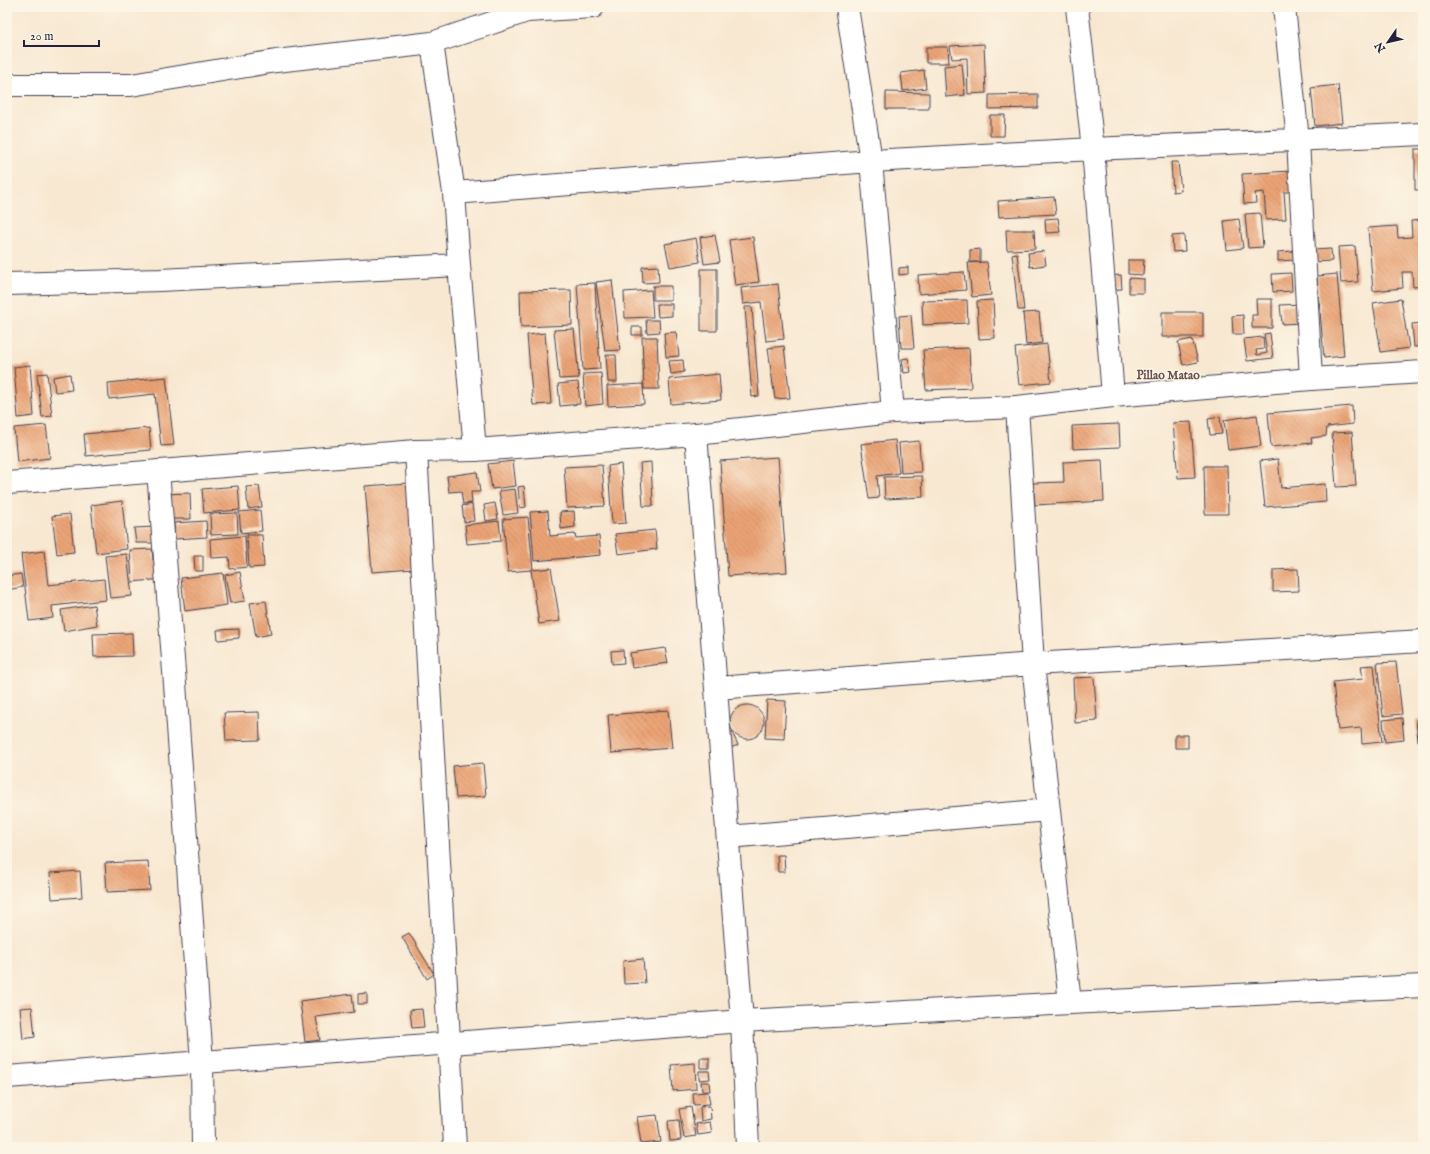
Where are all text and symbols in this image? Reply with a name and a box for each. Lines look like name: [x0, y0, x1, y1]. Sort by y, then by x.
scale bar: [24, 22, 99, 48]
north arrow: [1368, 22, 1408, 62]
text: 20 m: [30, 29, 53, 44]
text: N: [1372, 39, 1390, 56]
district label: Pillao Matao: [1136, 368, 1200, 383]

